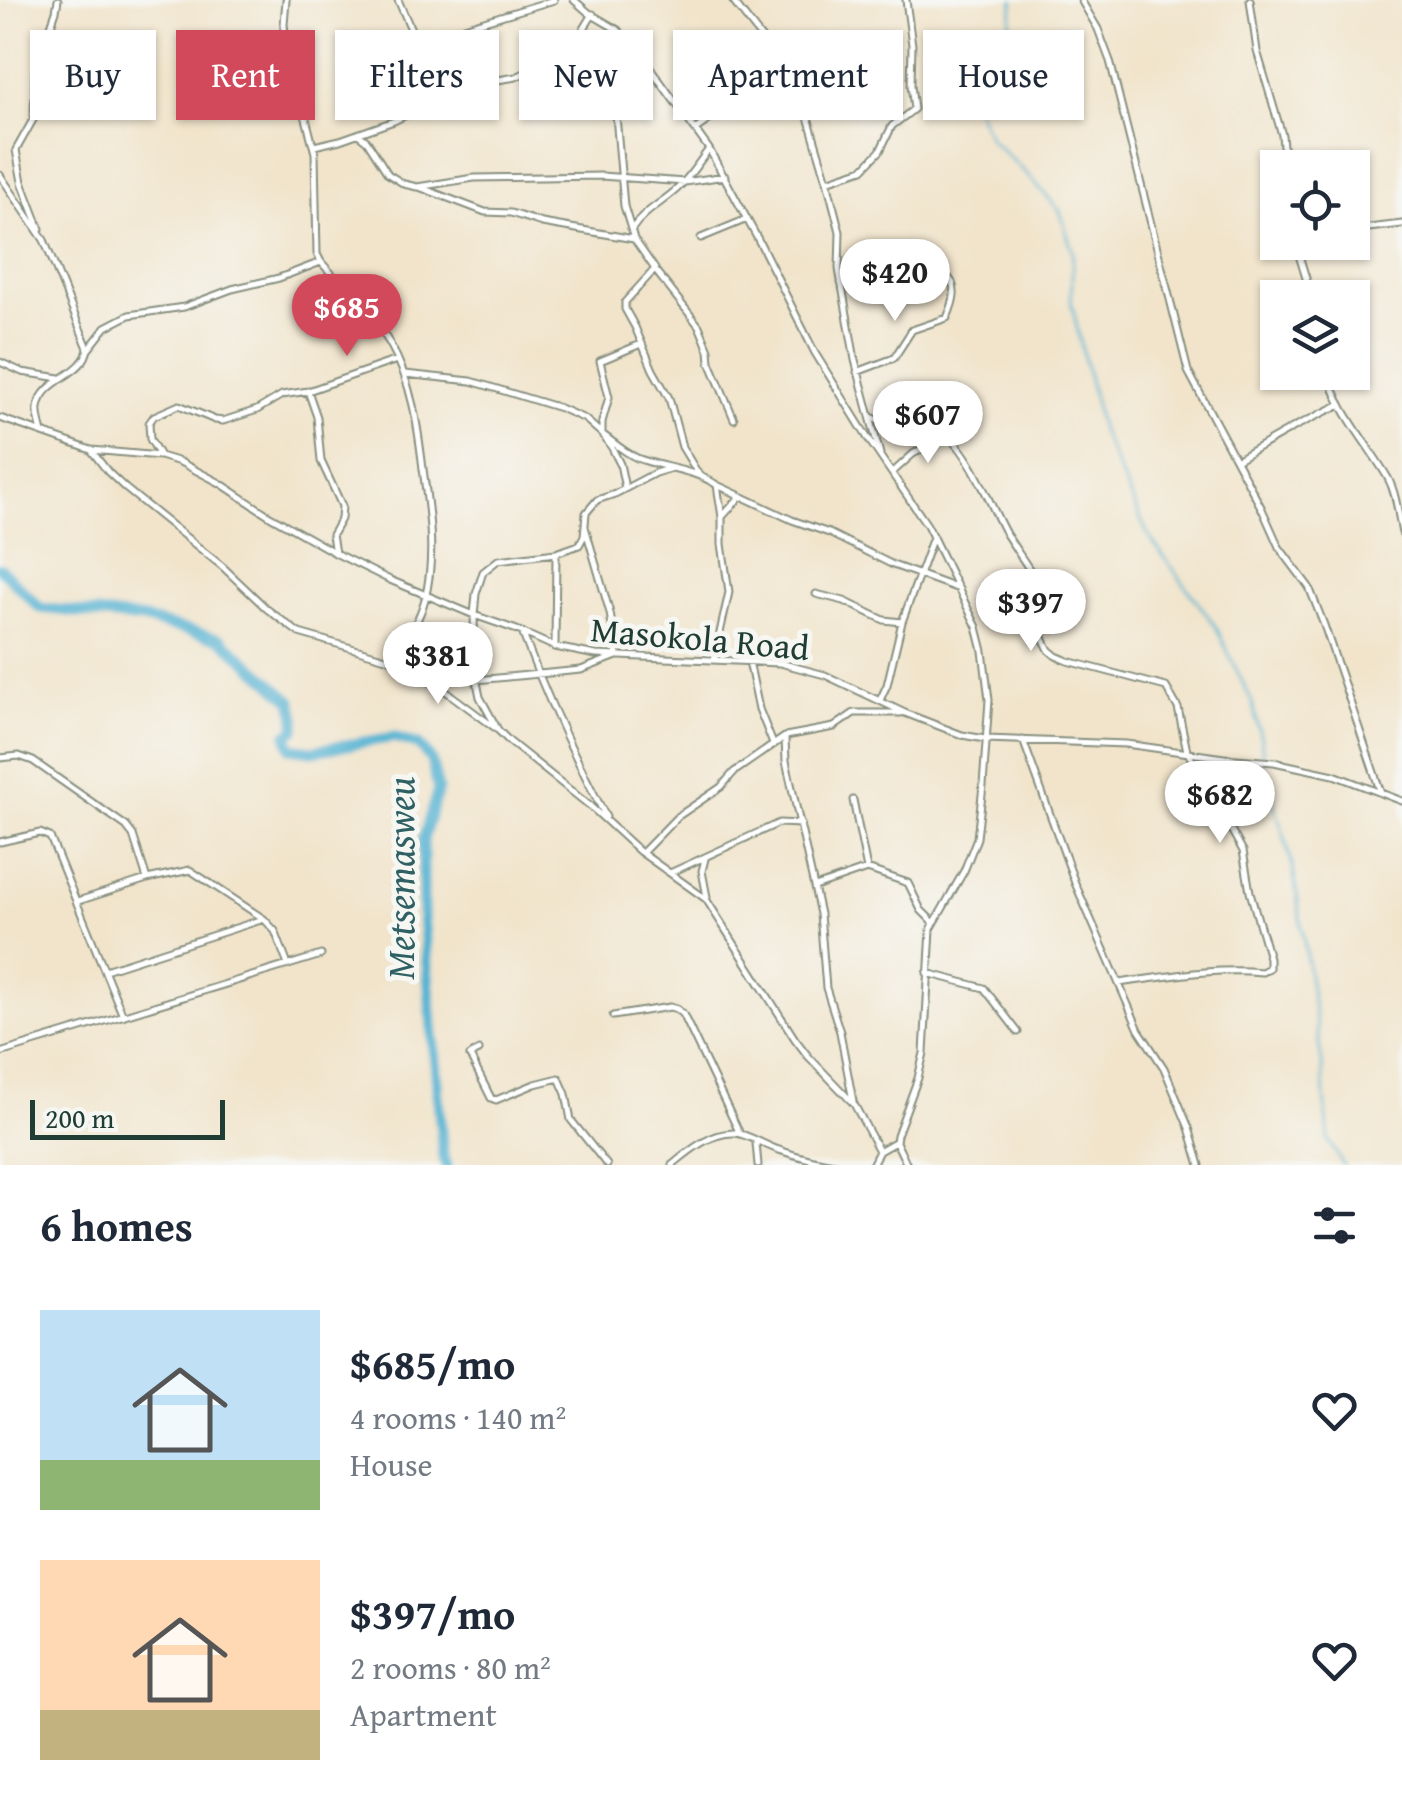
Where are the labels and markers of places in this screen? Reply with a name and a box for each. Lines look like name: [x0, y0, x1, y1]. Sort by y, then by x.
pin: $420: [836, 239, 954, 324]
pin: $685: [288, 274, 406, 359]
pin: $607: [869, 381, 987, 466]
pin: $397: [972, 569, 1090, 654]
pin: $381: [379, 622, 497, 707]
pin: $682: [1161, 761, 1279, 846]

